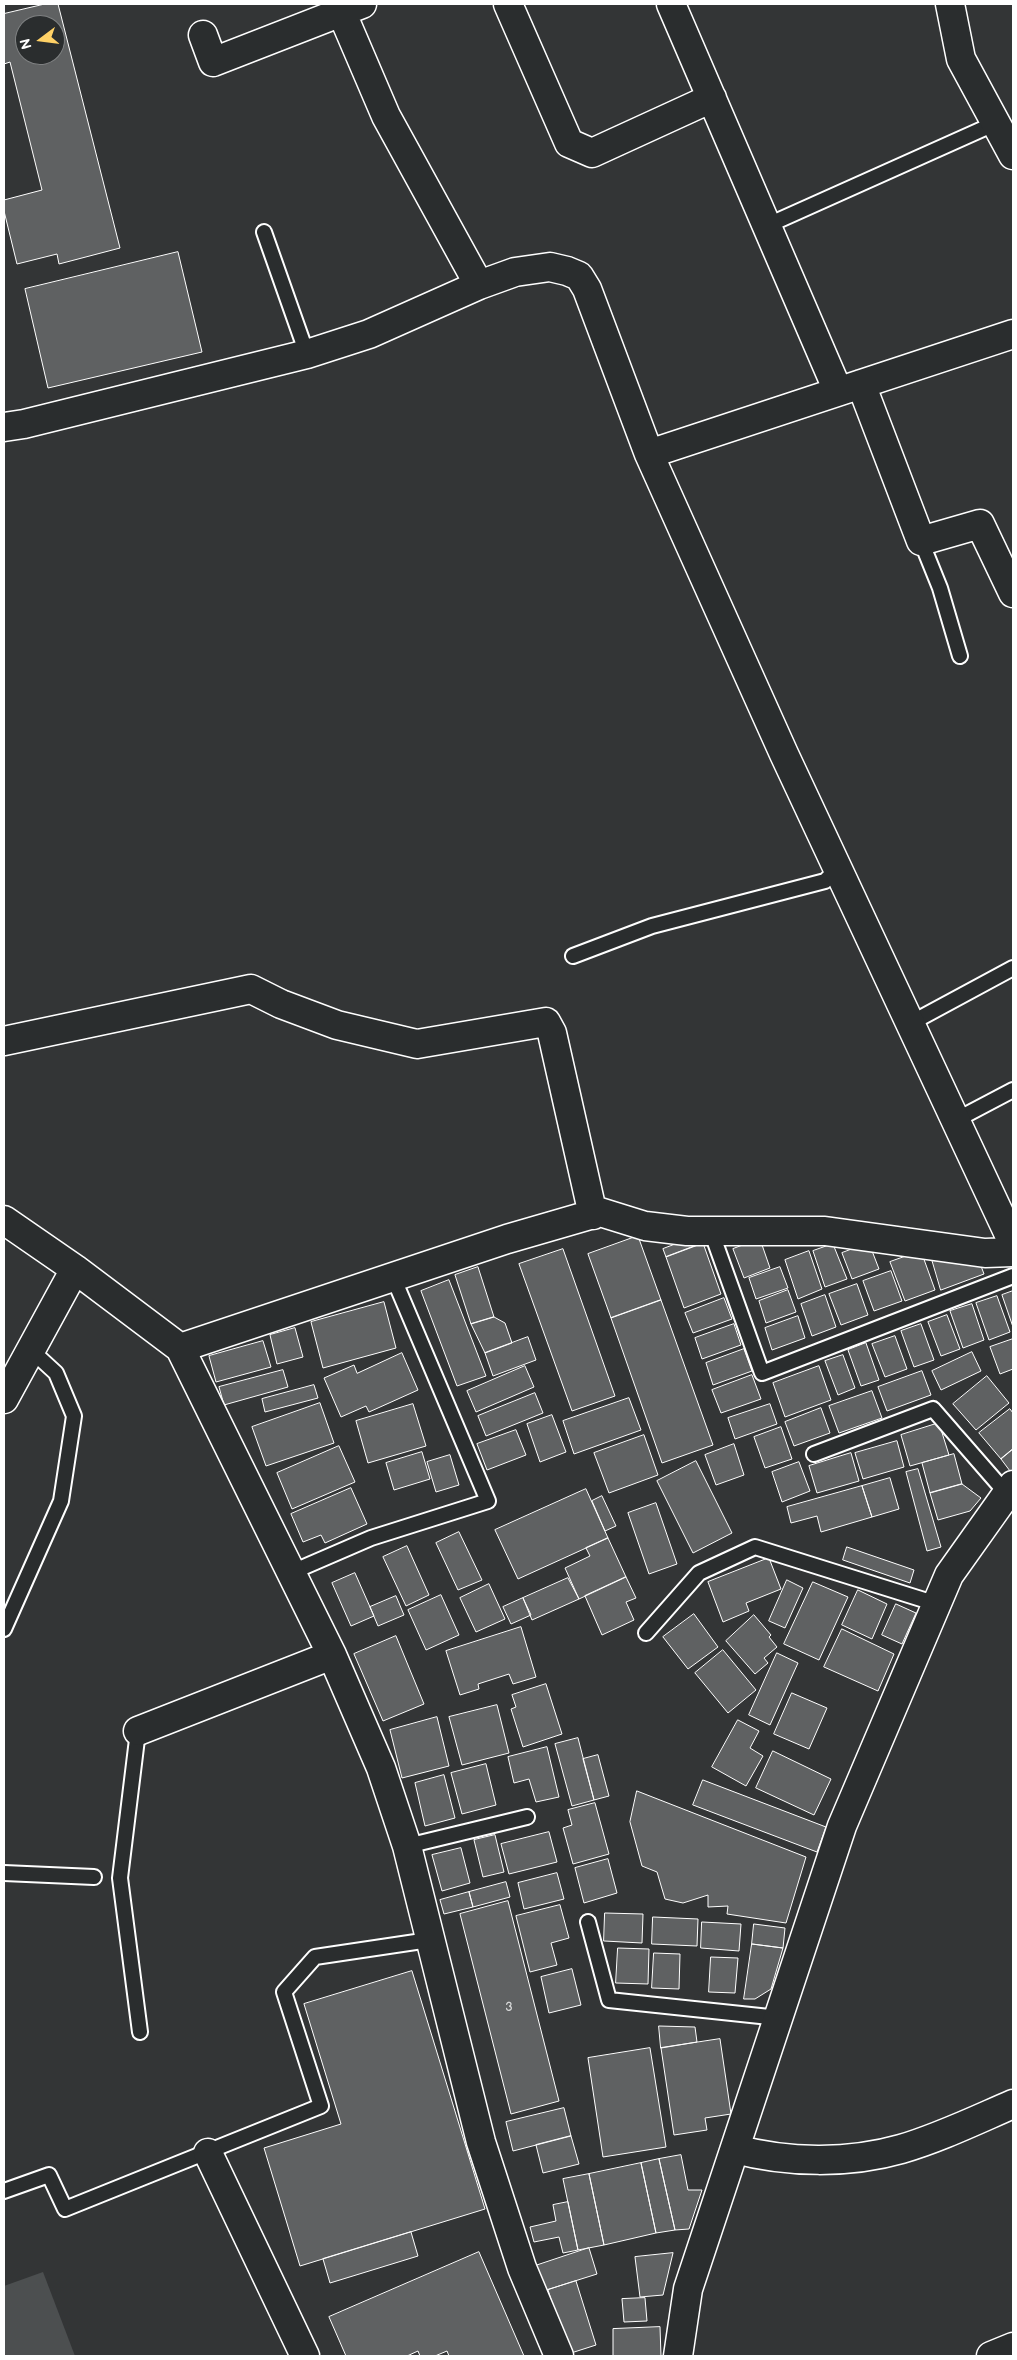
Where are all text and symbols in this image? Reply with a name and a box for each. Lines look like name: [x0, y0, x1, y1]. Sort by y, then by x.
north arrow: [15, 15, 65, 65]
text: N: [16, 36, 36, 51]
house number: 3: [505, 2001, 513, 2015]

